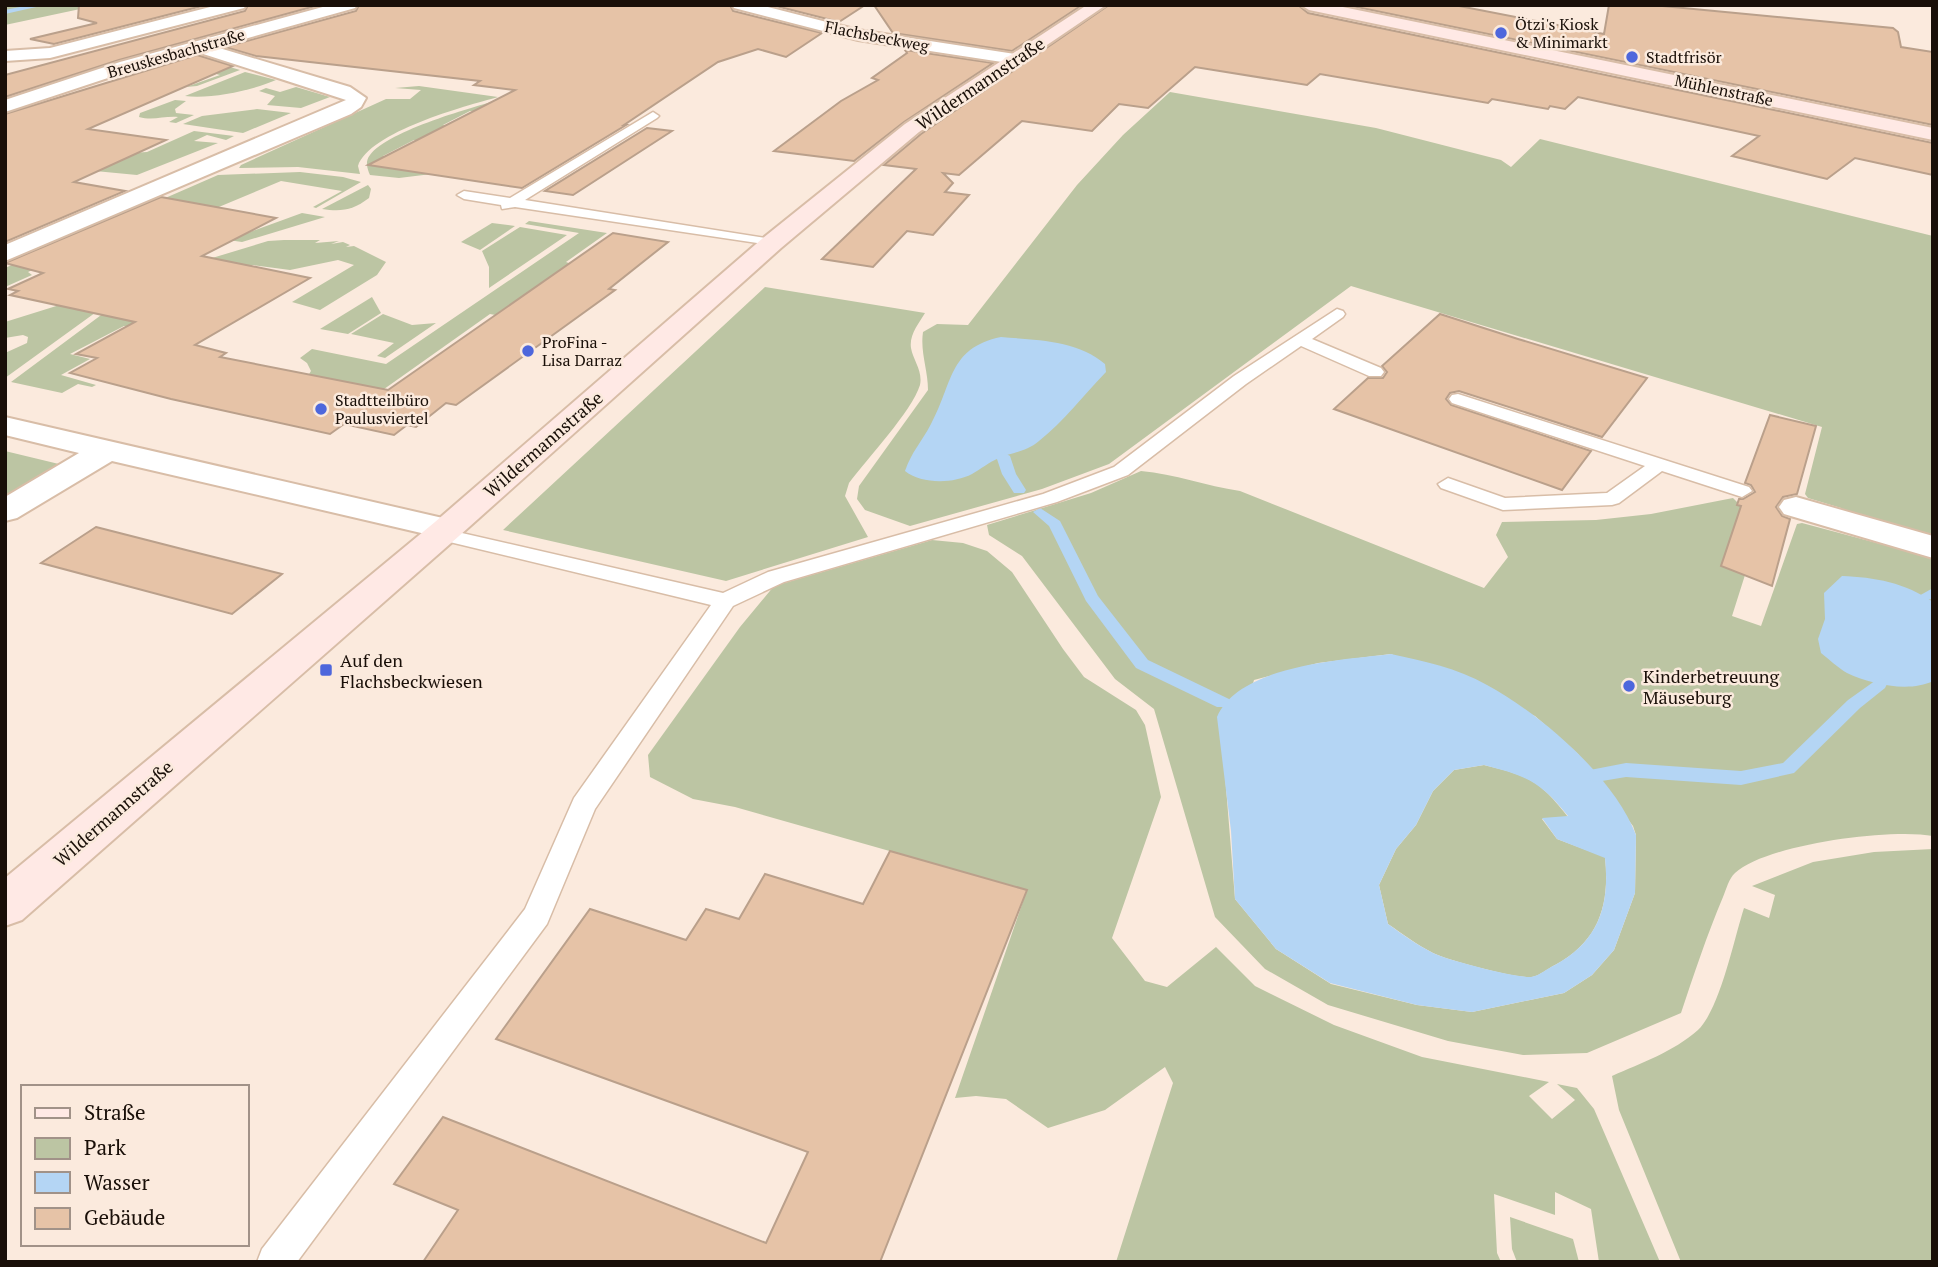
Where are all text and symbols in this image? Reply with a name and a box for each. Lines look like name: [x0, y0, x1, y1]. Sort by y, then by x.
place label: Ötzi's Kiosk & Minimarkt: [1515, 13, 1608, 53]
street label: Flachsbeckweg: [823, 15, 932, 57]
street label: Breuskesbachstraße: [105, 23, 247, 83]
marker: Ötzi's Kiosk & Minimarkt: [1493, 25, 1509, 41]
street label: Wildermannstraße: [911, 31, 1049, 135]
place label: Stadtfrisör: [1646, 46, 1723, 68]
marker: Stadtfrisör: [1624, 49, 1640, 65]
street label: Mühlenstraße: [1673, 69, 1775, 111]
place label: ProFina - Lisa Darraz: [542, 331, 622, 371]
marker: ProFina - Lisa Darraz: [520, 343, 536, 359]
street label: Wildermannstraße: [478, 386, 608, 502]
place label: Stadtteilbüro Paulusviertel: [335, 389, 429, 429]
marker: Stadtteilbüro Paulusviertel: [313, 401, 329, 417]
place label: Auf den Flachsbeckwiesen: [340, 648, 483, 693]
marker: Auf den Flachsbeckwiesen: [318, 662, 334, 678]
place label: Kinderbetreuung Mäuseburg: [1643, 664, 1780, 709]
marker: Kinderbetreuung Mäuseburg: [1621, 678, 1637, 694]
street label: Wildermannstraße: [48, 755, 178, 871]
legend: [21, 1085, 248, 1246]
text: Straße: [84, 1098, 146, 1126]
text: Park: [84, 1133, 126, 1161]
text: Wasser: [84, 1168, 150, 1196]
text: Gebäude: [84, 1203, 165, 1231]

